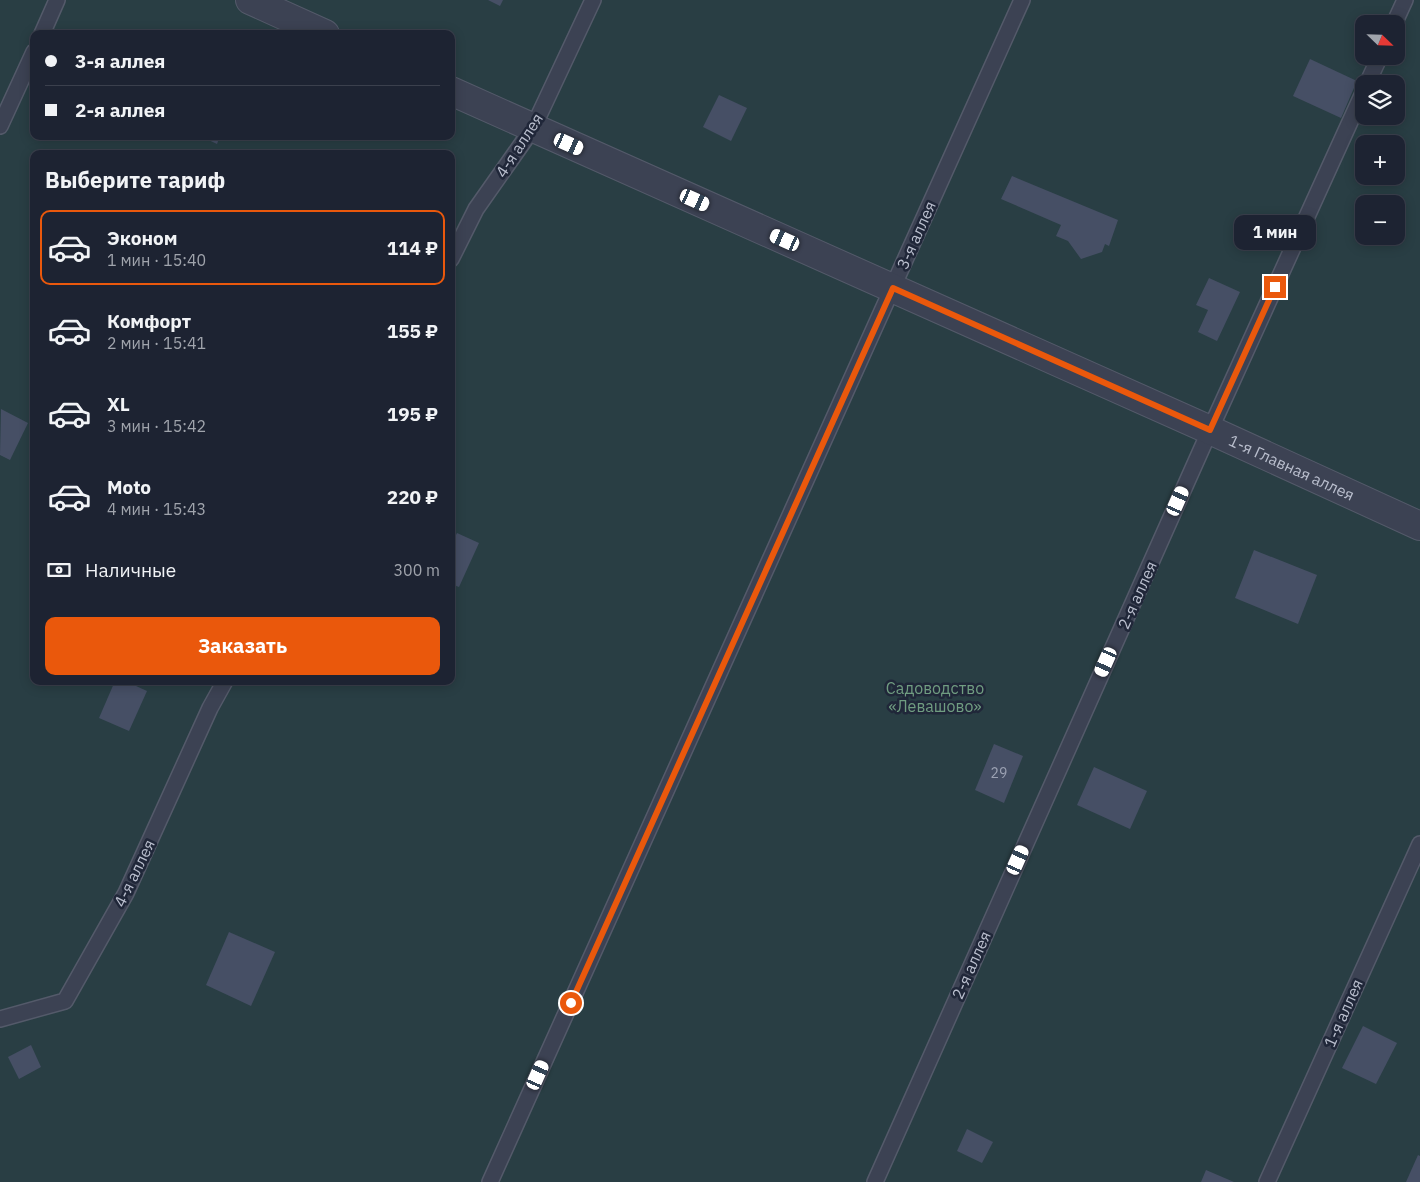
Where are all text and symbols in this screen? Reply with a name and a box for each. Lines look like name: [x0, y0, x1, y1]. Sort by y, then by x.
north arrow: [1355, 15, 1405, 65]
map controls: [1355, 15, 1405, 245]
text: 3-я аллея: [75, 49, 165, 73]
button: layers: [1355, 75, 1405, 125]
text: 2-я аллея: [75, 98, 165, 122]
street label: 4-я аллея: [491, 109, 547, 181]
car: [552, 131, 585, 157]
button: +: [1355, 135, 1405, 185]
text: Выберите тариф: [45, 165, 225, 194]
car: [678, 187, 711, 213]
button: −: [1355, 195, 1405, 245]
street label: 3-я аллея: [892, 198, 940, 272]
callout: 1 мин: [1234, 214, 1316, 250]
text: 1 мин: [1253, 222, 1297, 242]
icon: car: [47, 225, 92, 270]
text: Эконом: [107, 226, 178, 250]
car: [768, 227, 801, 253]
text: 114 ₽: [387, 236, 438, 260]
text: 1 мин · 15:40: [107, 250, 206, 270]
route end: [1264, 276, 1286, 298]
icon: car: [47, 308, 92, 353]
text: Комфорт: [107, 309, 191, 333]
text: 155 ₽: [387, 319, 438, 343]
text: 2 мин · 15:41: [107, 333, 206, 353]
icon: car: [47, 391, 92, 436]
text: XL: [107, 392, 130, 416]
text: 195 ₽: [387, 402, 438, 426]
text: 3 мин · 15:42: [107, 416, 206, 436]
street label: 1-я Главная аллея: [1226, 430, 1358, 505]
icon: car: [47, 474, 92, 519]
text: Moto: [107, 475, 151, 499]
car: [1165, 484, 1190, 518]
text: 220 ₽: [387, 485, 438, 509]
text: 4 мин · 15:43: [107, 499, 206, 519]
icon: cash: [45, 556, 73, 584]
text: Наличные: [85, 558, 176, 582]
street label: 2-я аллея: [1113, 558, 1161, 632]
text: 300 m: [393, 560, 440, 580]
button: Заказать: [45, 617, 440, 675]
car: [1093, 645, 1118, 679]
park label: Садоводство «Левашово»: [886, 678, 984, 716]
house number: 29: [991, 764, 1007, 782]
street label: 4-я аллея: [109, 836, 159, 910]
car: [1005, 843, 1030, 877]
street label: 2-я аллея: [947, 928, 995, 1002]
street label: 1-я аллея: [1319, 976, 1367, 1050]
route start: [560, 992, 582, 1014]
car: [525, 1058, 550, 1092]

